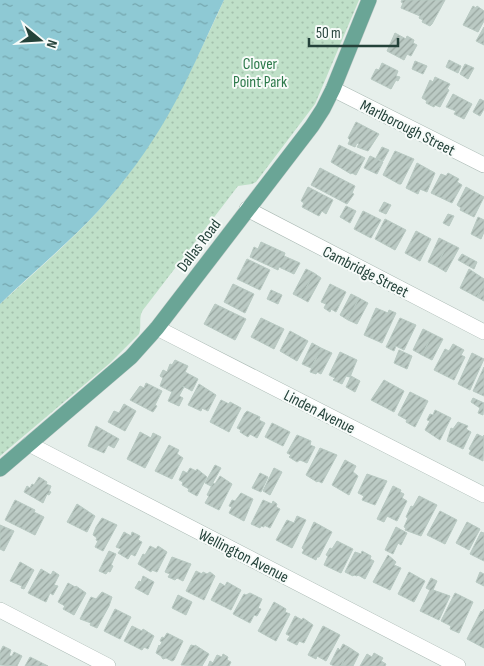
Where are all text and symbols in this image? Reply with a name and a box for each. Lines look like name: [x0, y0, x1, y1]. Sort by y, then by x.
north arrow: [15, 15, 65, 65]
scale bar: [309, 15, 398, 47]
text: 50 m: [316, 24, 341, 43]
text: N: [43, 38, 61, 50]
park label: Clover Point Park: [233, 55, 287, 92]
street label: Marlborough Street: [357, 96, 458, 160]
street label: Dallas Road: [173, 216, 225, 276]
street label: Cambridge Street: [319, 243, 412, 302]
street label: Linden Avenue: [281, 386, 358, 438]
street label: Wellington Avenue: [195, 525, 292, 587]

